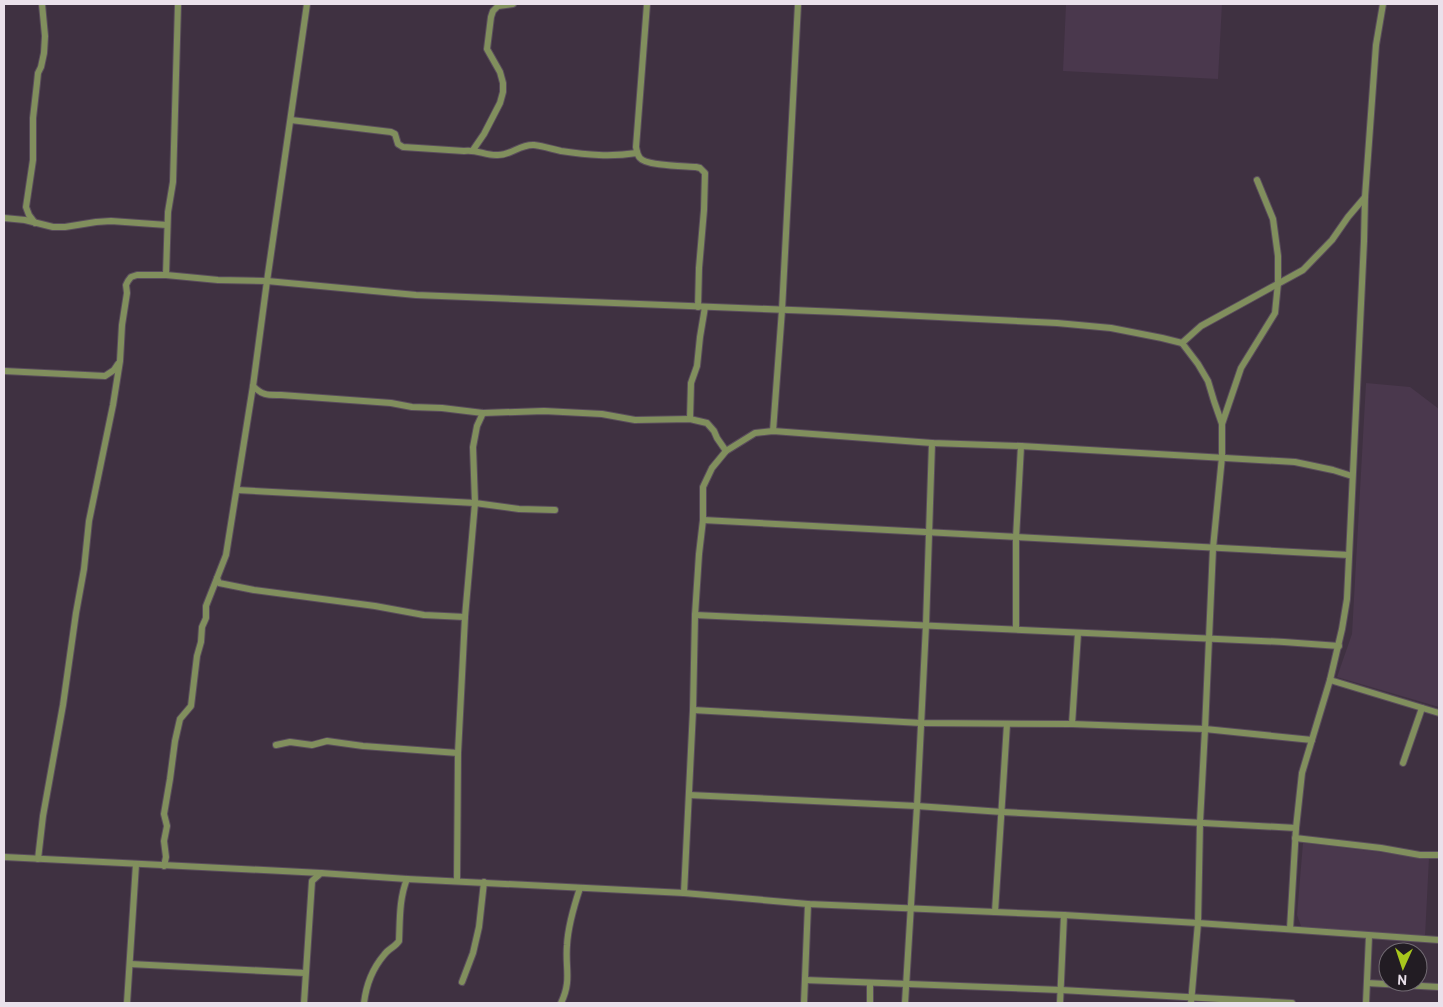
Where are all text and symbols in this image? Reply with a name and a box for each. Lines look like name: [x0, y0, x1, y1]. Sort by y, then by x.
north arrow: [1378, 942, 1428, 992]
text: N: [1397, 970, 1408, 987]

